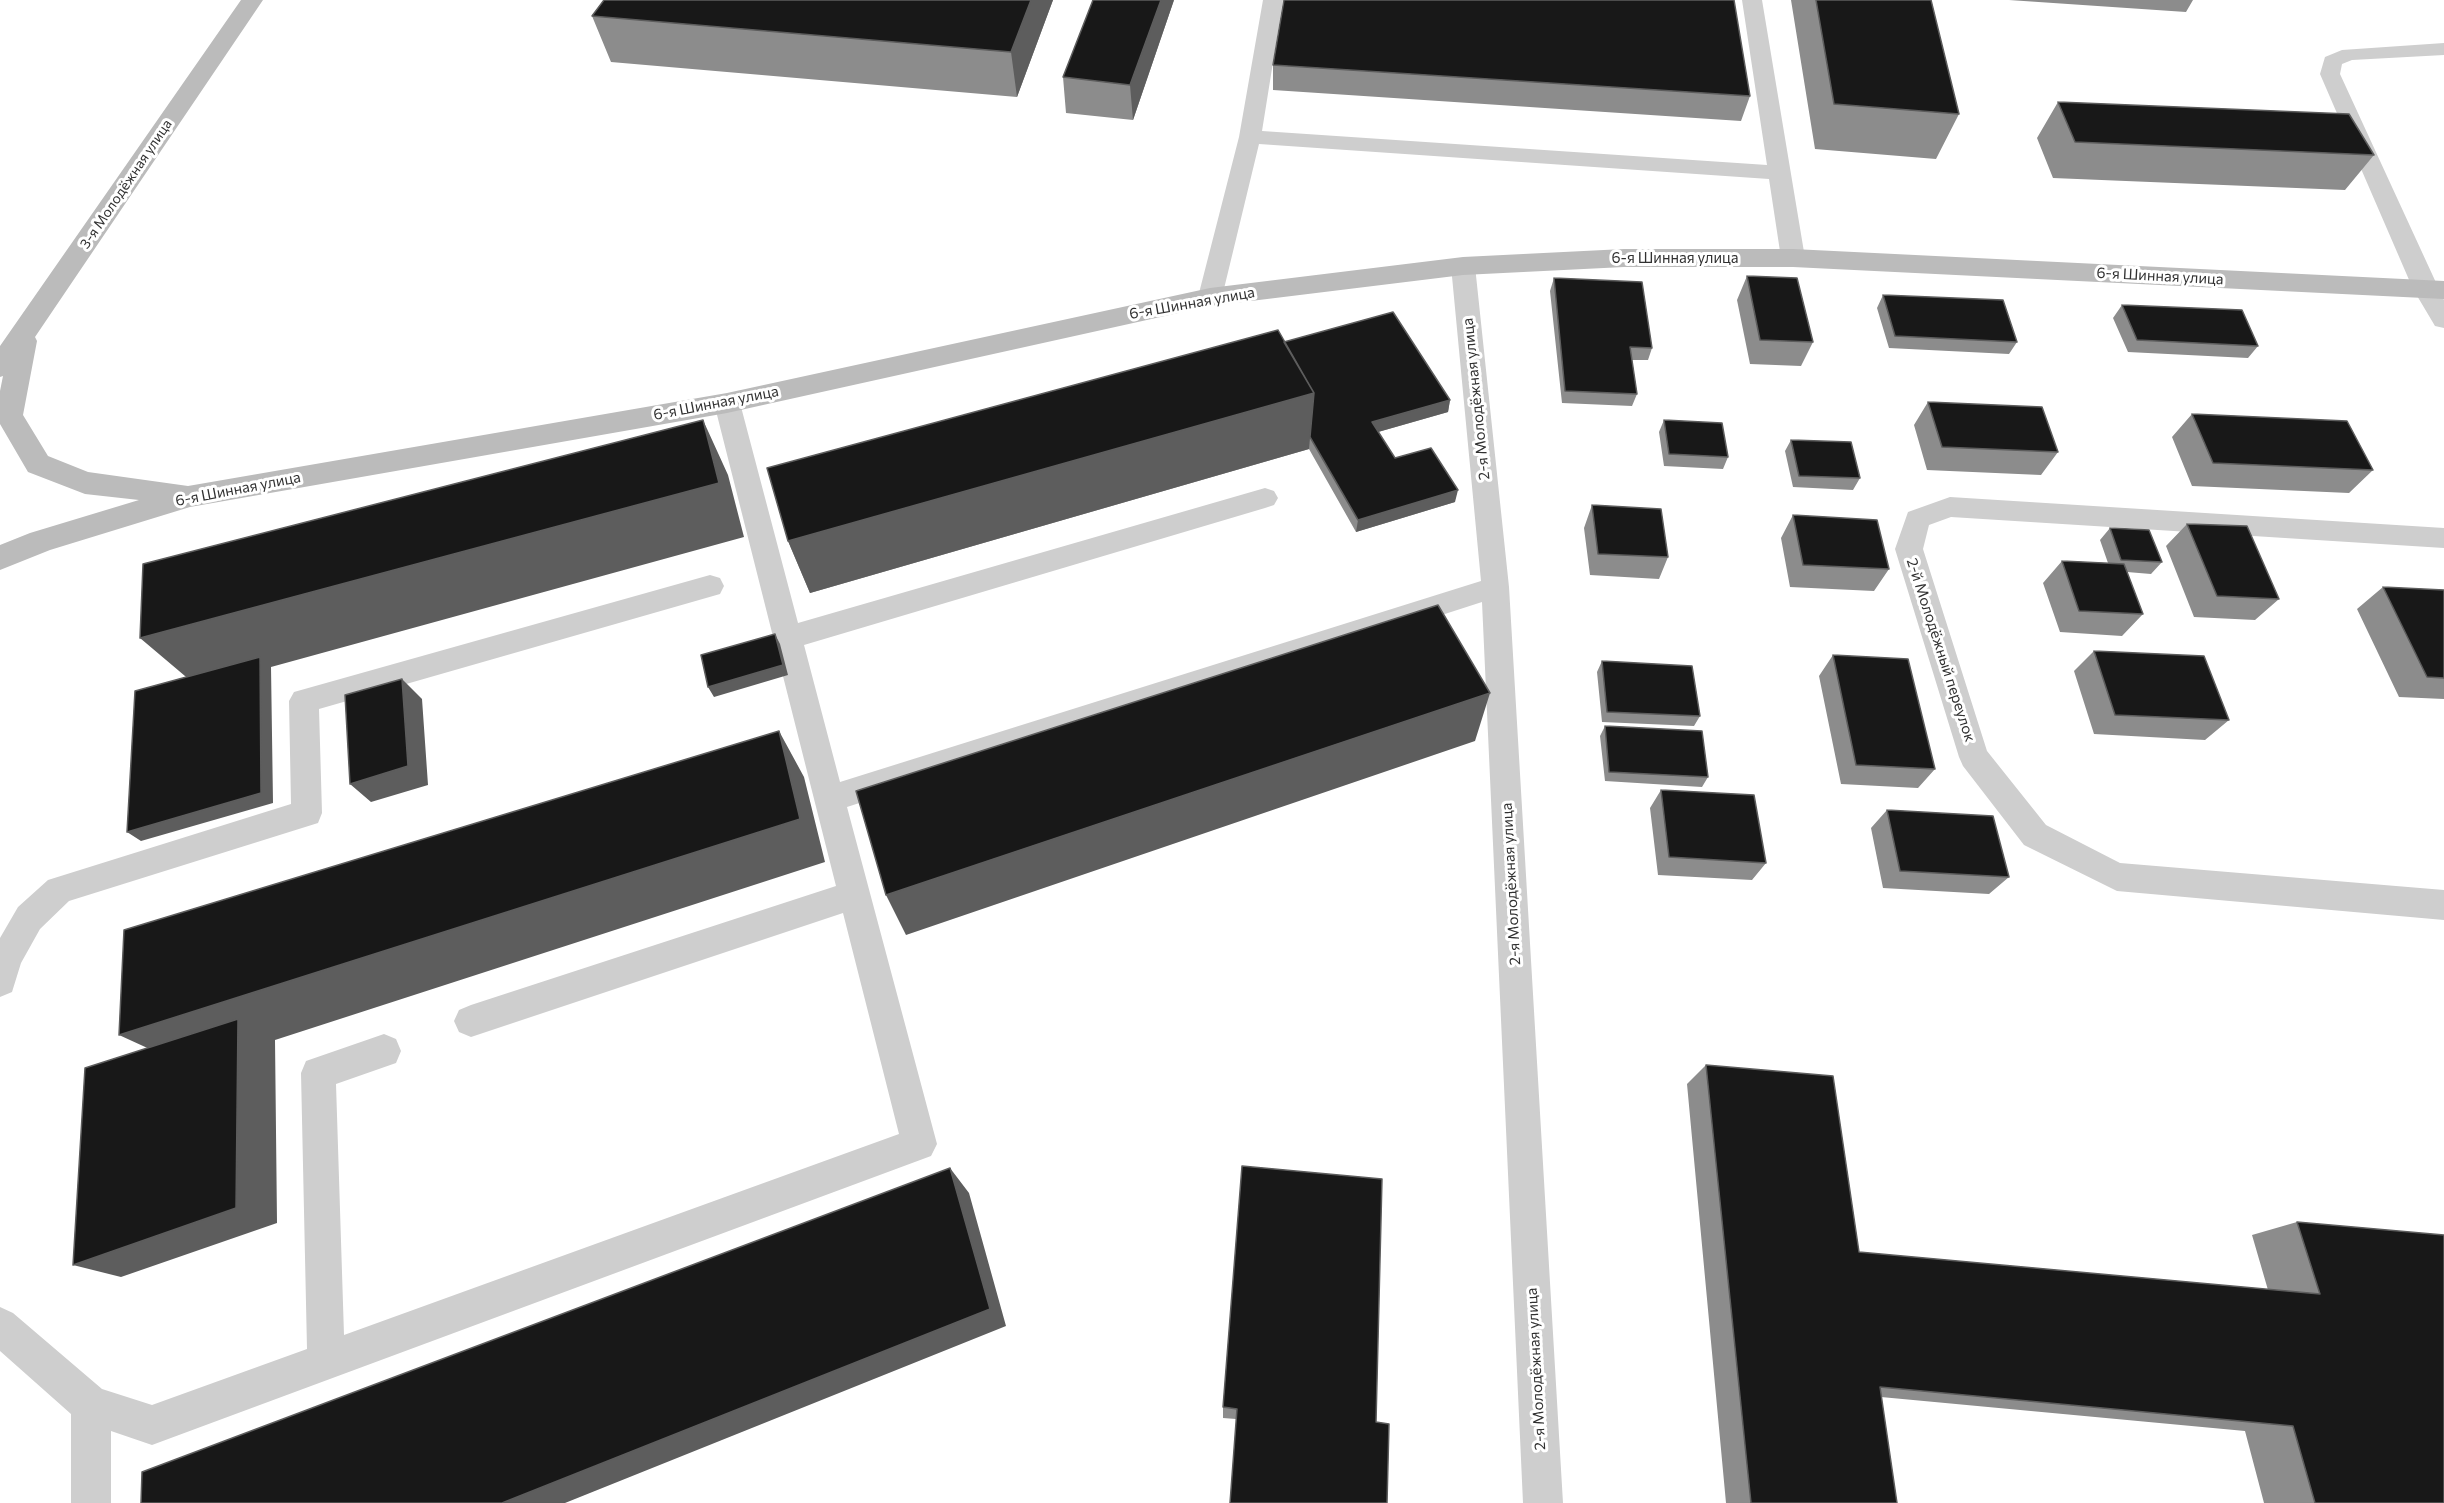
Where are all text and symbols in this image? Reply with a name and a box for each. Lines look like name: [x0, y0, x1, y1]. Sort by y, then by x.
street label: 3-я Молодёжная улица: [76, 116, 176, 252]
street label: 6-я Шинная улица: [1611, 249, 1739, 267]
street label: 6-я Шинная улица: [2096, 264, 2224, 288]
street label: 6-я Шинная улица: [1128, 283, 1256, 323]
street label: 2-я Молодёжная улица: [1459, 317, 1493, 481]
street label: 6-я Шинная улица: [652, 382, 780, 424]
street label: 6-я Шинная улица: [174, 468, 302, 510]
street label: 2-й Молодёжный переулок: [1903, 556, 1979, 744]
street label: 2-я Молодёжная улица: [1498, 802, 1524, 966]
street label: 2-я Молодёжная улица: [1523, 1287, 1549, 1451]

